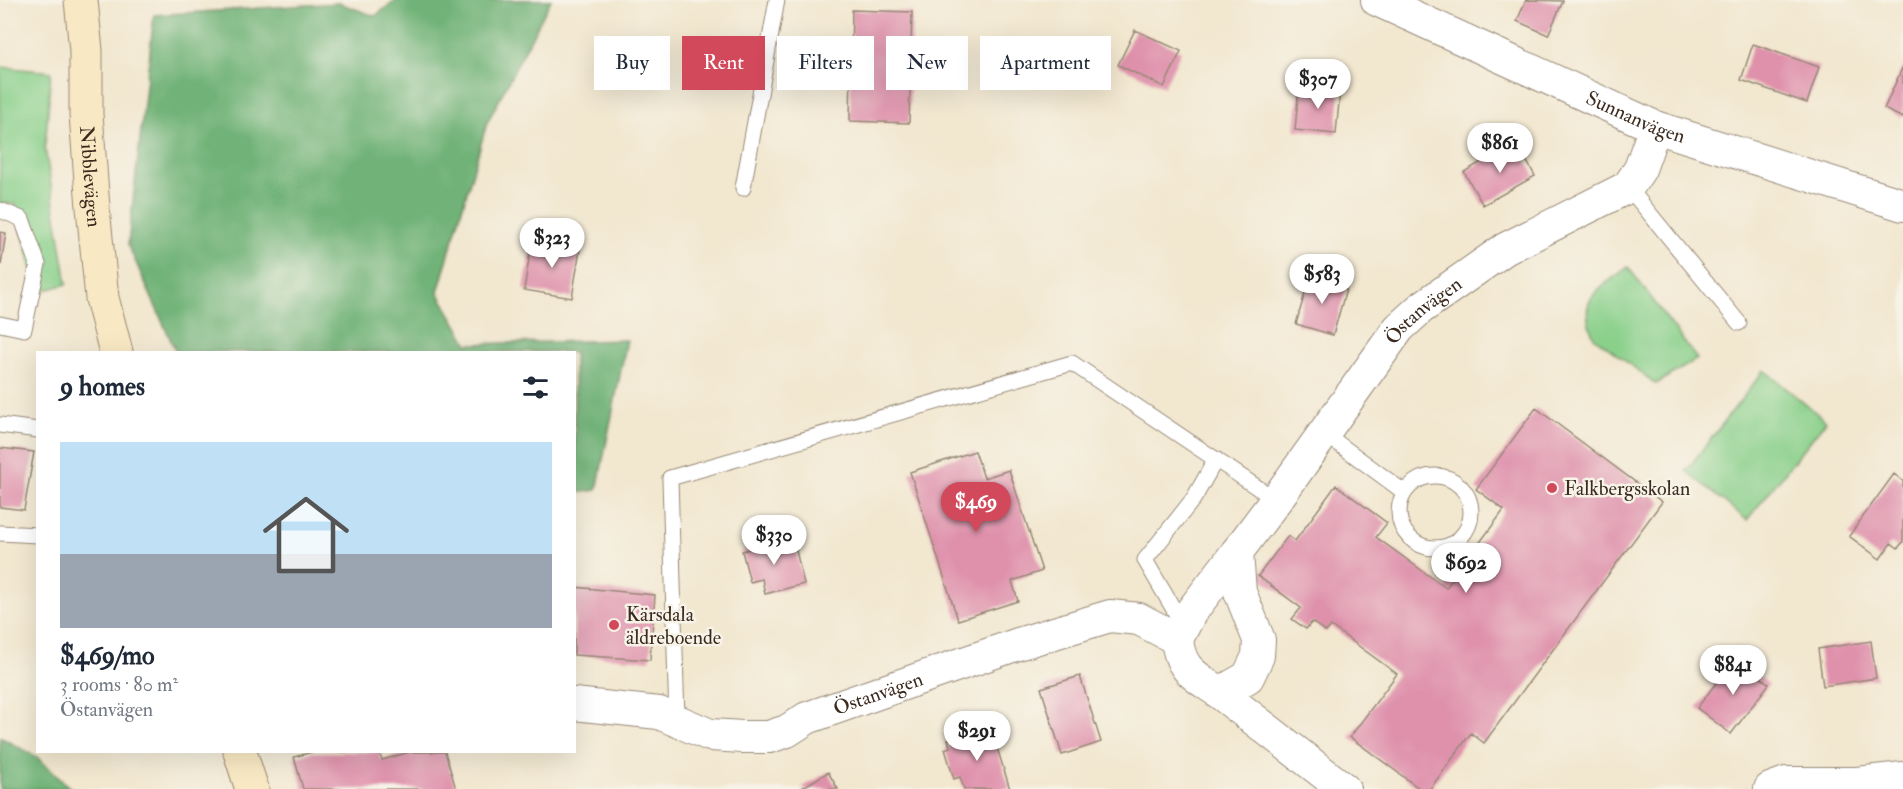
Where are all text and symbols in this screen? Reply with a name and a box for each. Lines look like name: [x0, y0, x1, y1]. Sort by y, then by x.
chip: Buy: [594, 36, 670, 90]
chip: Rent: [682, 36, 765, 90]
chip: Filters: [777, 36, 874, 90]
chip: New: [886, 36, 968, 90]
chip: Apartment: [980, 36, 1111, 90]
pin: $307: [1282, 59, 1354, 110]
text: $307: [1299, 66, 1337, 91]
street label: Sunnanvägen: [1582, 85, 1688, 149]
pin: $861: [1464, 123, 1536, 174]
street label: Nibblevägen: [74, 125, 107, 228]
text: $861: [1481, 130, 1519, 155]
pin: $323: [516, 218, 588, 269]
text: $323: [534, 225, 570, 250]
pin: $583: [1286, 254, 1358, 305]
text: $583: [1303, 261, 1341, 286]
street label: Östanvägen: [1379, 271, 1467, 349]
text: 9 homes: [60, 371, 145, 403]
icon: filters: [519, 371, 552, 404]
place label: Falkbergsskolan: [1564, 476, 1690, 501]
icon: home: [252, 481, 360, 589]
marker: Falkbergsskolan: [1545, 481, 1559, 495]
pin: $469: [940, 482, 1012, 533]
text: $469: [955, 489, 997, 514]
pin: $330: [738, 515, 810, 566]
text: $330: [756, 522, 792, 547]
pin: $692: [1430, 543, 1502, 594]
text: $692: [1445, 550, 1487, 575]
place label: Kärsdala äldreboende: [626, 602, 721, 650]
marker: Kärsdala äldreboende: [607, 618, 621, 632]
text: $469/mo: [60, 640, 155, 672]
pin: $841: [1697, 645, 1769, 696]
text: $841: [1714, 652, 1752, 677]
street label: Östanvägen: [830, 666, 926, 721]
text: 3 rooms · 80 m²: [60, 672, 178, 697]
text: Östanvägen: [60, 697, 153, 722]
pin: $291: [941, 711, 1013, 762]
text: $291: [958, 718, 996, 743]

